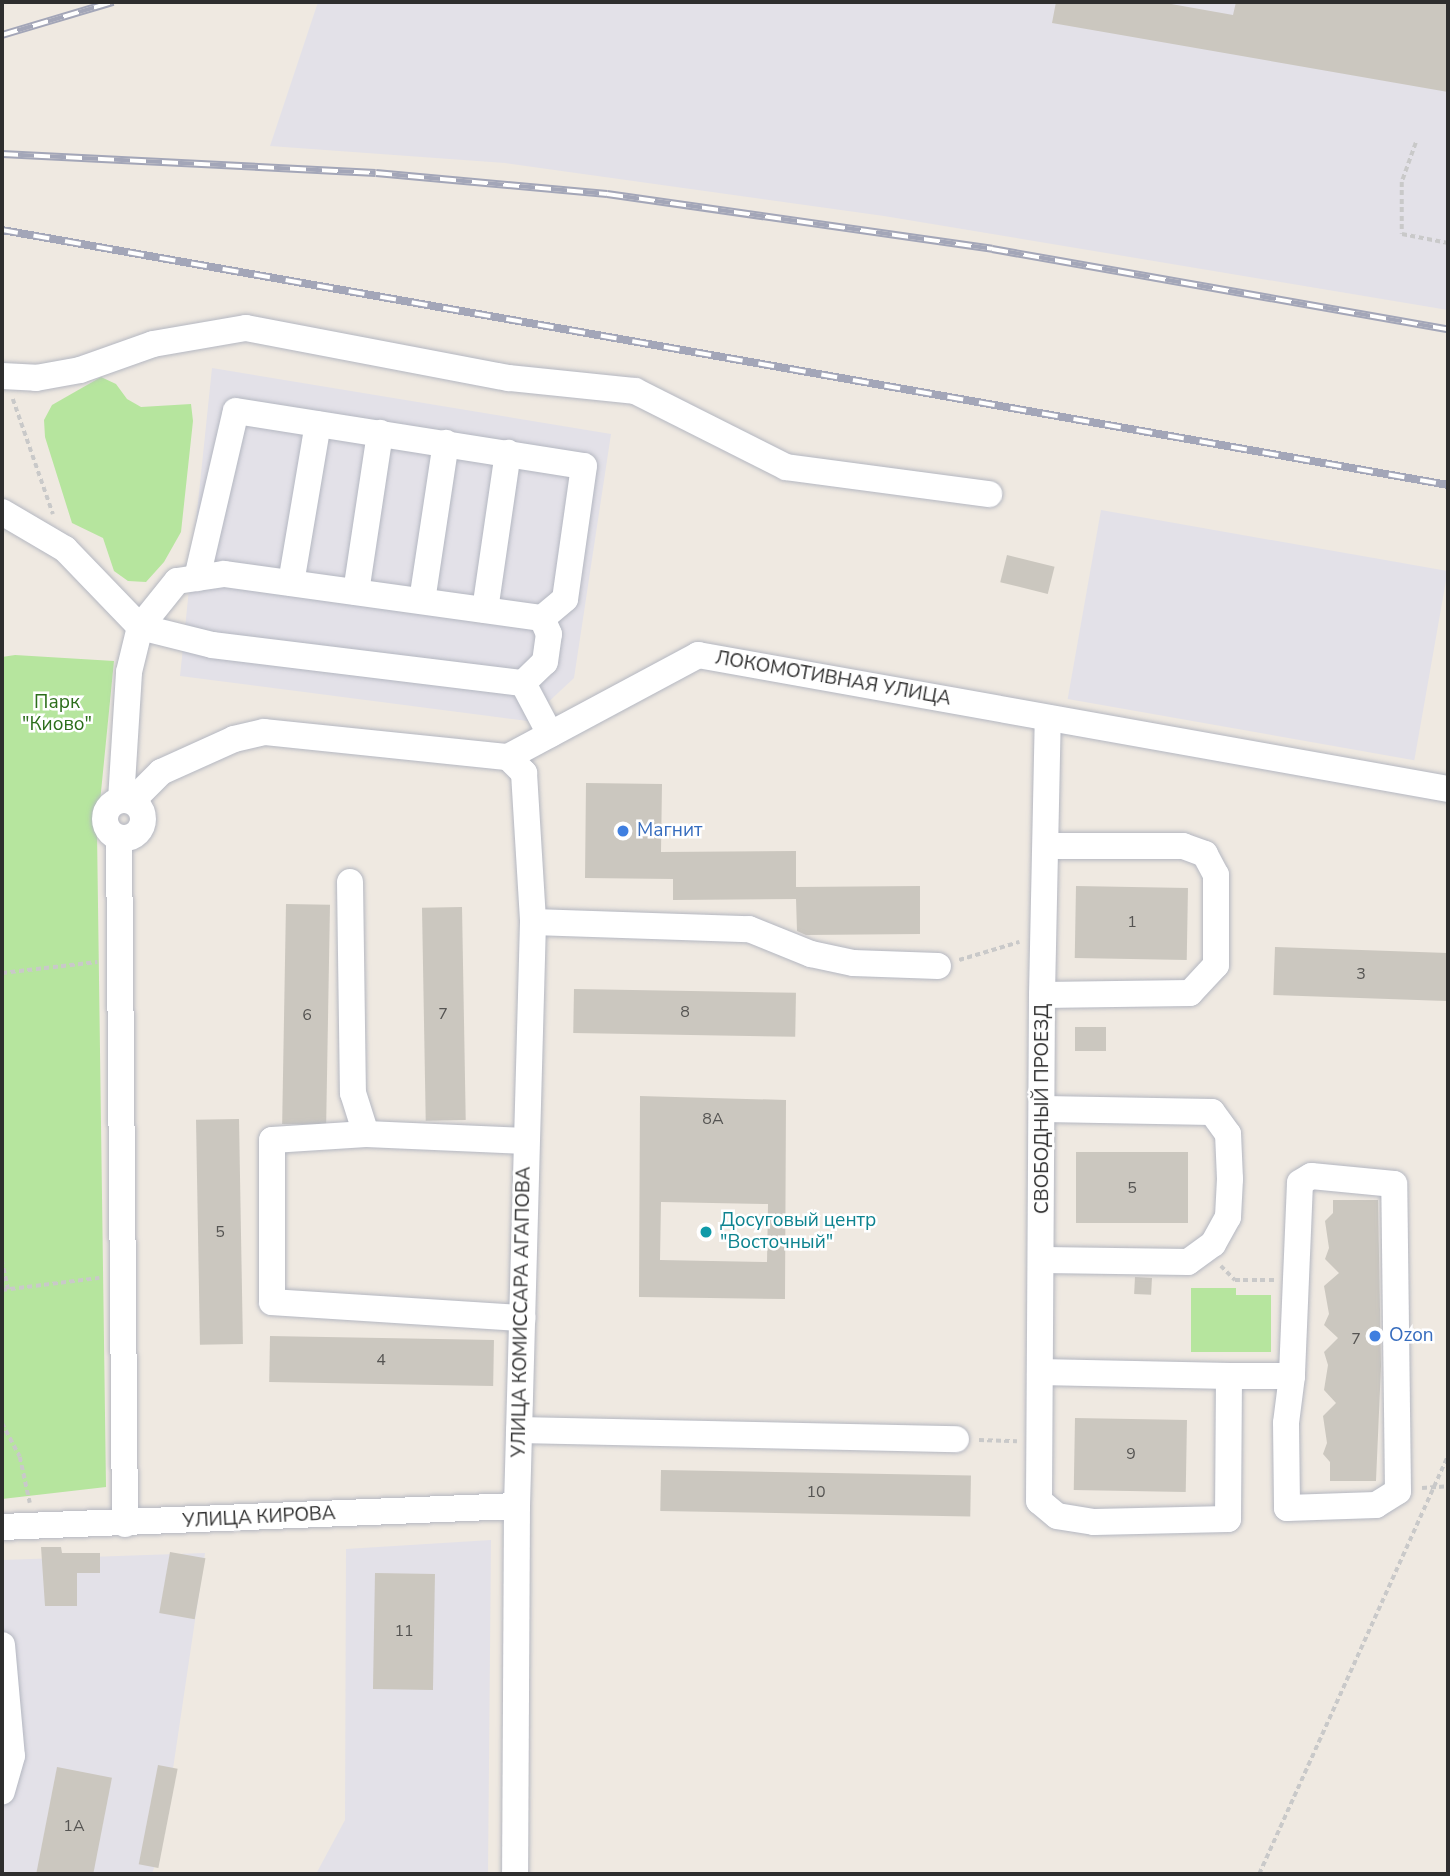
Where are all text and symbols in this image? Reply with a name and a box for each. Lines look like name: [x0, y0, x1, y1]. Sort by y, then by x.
street label: ЛОКОМОТИВНАЯ УЛИЦА: [713, 647, 953, 711]
park label: Парк "Киово": [22, 692, 92, 736]
place label: Магнит: [637, 820, 702, 842]
marker: Магнит: [615, 823, 631, 839]
house number: 1: [1127, 912, 1137, 932]
house number: 3: [1356, 964, 1366, 984]
house number: 8: [680, 1002, 690, 1022]
house number: 7: [438, 1004, 448, 1024]
street label: СВОБОДНЫЙ ПРОЕЗД: [1032, 1004, 1054, 1214]
house number: 6: [302, 1005, 312, 1025]
house number: 8А: [702, 1109, 724, 1129]
street label: УЛИЦА КОМИССАРА АГАПОВА: [508, 1166, 536, 1458]
house number: 5: [1127, 1178, 1137, 1198]
place label: Досуговый центр "Восточный": [720, 1210, 876, 1254]
house number: 5: [215, 1222, 225, 1242]
marker: Досуговый центр "Восточный": [698, 1224, 714, 1240]
place label: Ozon: [1389, 1325, 1434, 1347]
marker: Ozon: [1367, 1328, 1383, 1344]
house number: 7: [1351, 1329, 1361, 1349]
house number: 4: [376, 1350, 386, 1370]
house number: 9: [1126, 1444, 1136, 1464]
house number: 10: [806, 1482, 826, 1502]
street label: УЛИЦА КИРОВА: [182, 1503, 336, 1533]
house number: 11: [394, 1621, 414, 1641]
house number: 1А: [63, 1816, 85, 1836]

